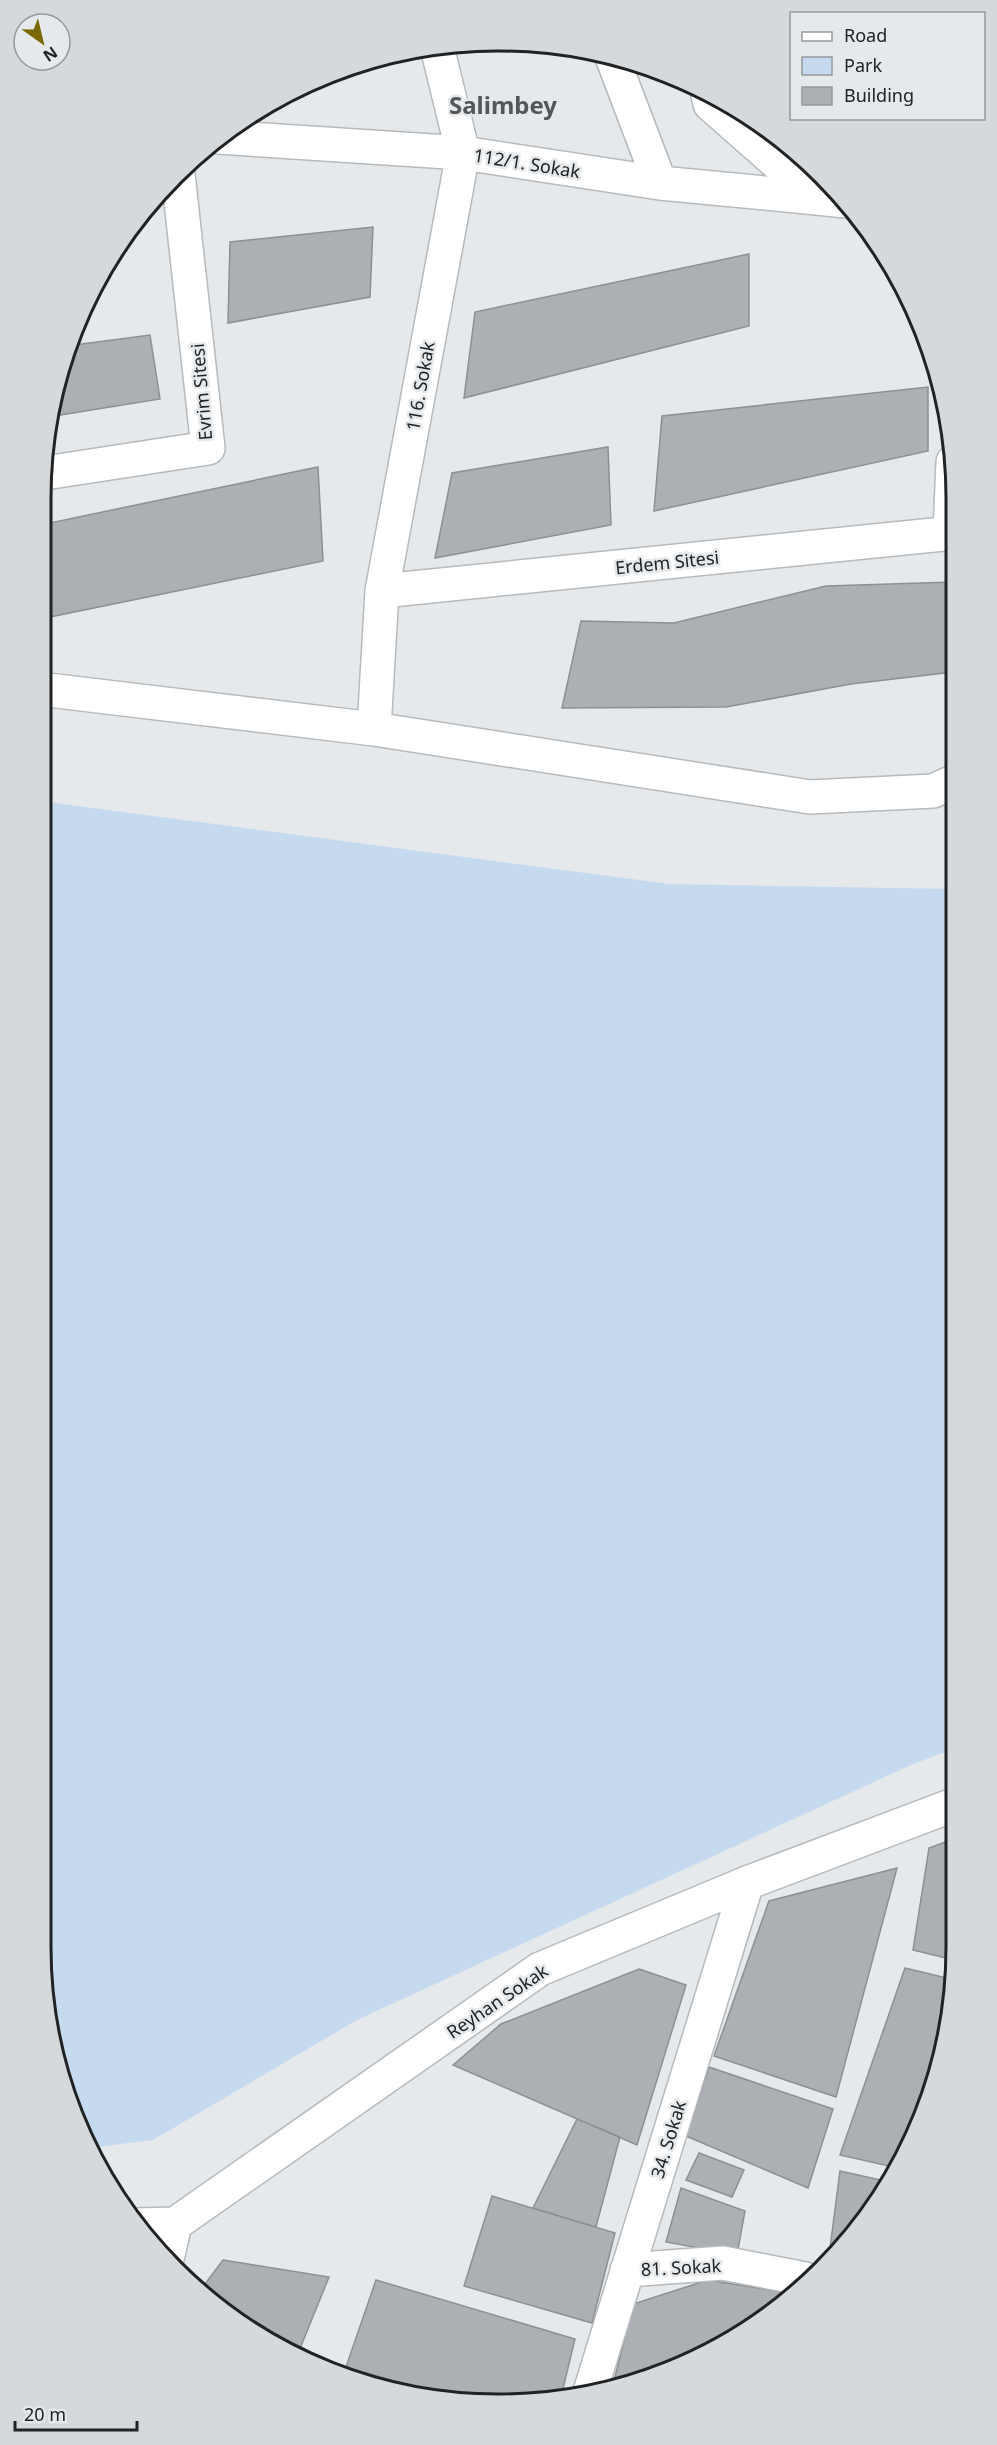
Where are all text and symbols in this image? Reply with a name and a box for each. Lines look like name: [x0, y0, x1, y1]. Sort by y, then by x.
north arrow: [12, 12, 72, 72]
legend: [790, 12, 985, 120]
text: Road: [844, 23, 887, 47]
text: N: [39, 42, 62, 67]
text: Park: [844, 53, 882, 77]
text: Building: [844, 83, 914, 107]
district label: Salimbey: [449, 88, 557, 121]
street label: 112/1. Sokak: [472, 143, 582, 183]
street label: 116. Sokak: [400, 339, 440, 433]
street label: Evrim Sitesi: [185, 343, 217, 441]
street label: Erdem Sitesi: [614, 545, 720, 579]
street label: Reyhan Sokak: [442, 1958, 553, 2044]
street label: 34. Sokak: [645, 2097, 691, 2181]
street label: 81. Sokak: [640, 2253, 722, 2281]
scale bar: [15, 2394, 136, 2432]
text: 20 m: [24, 2402, 66, 2426]

